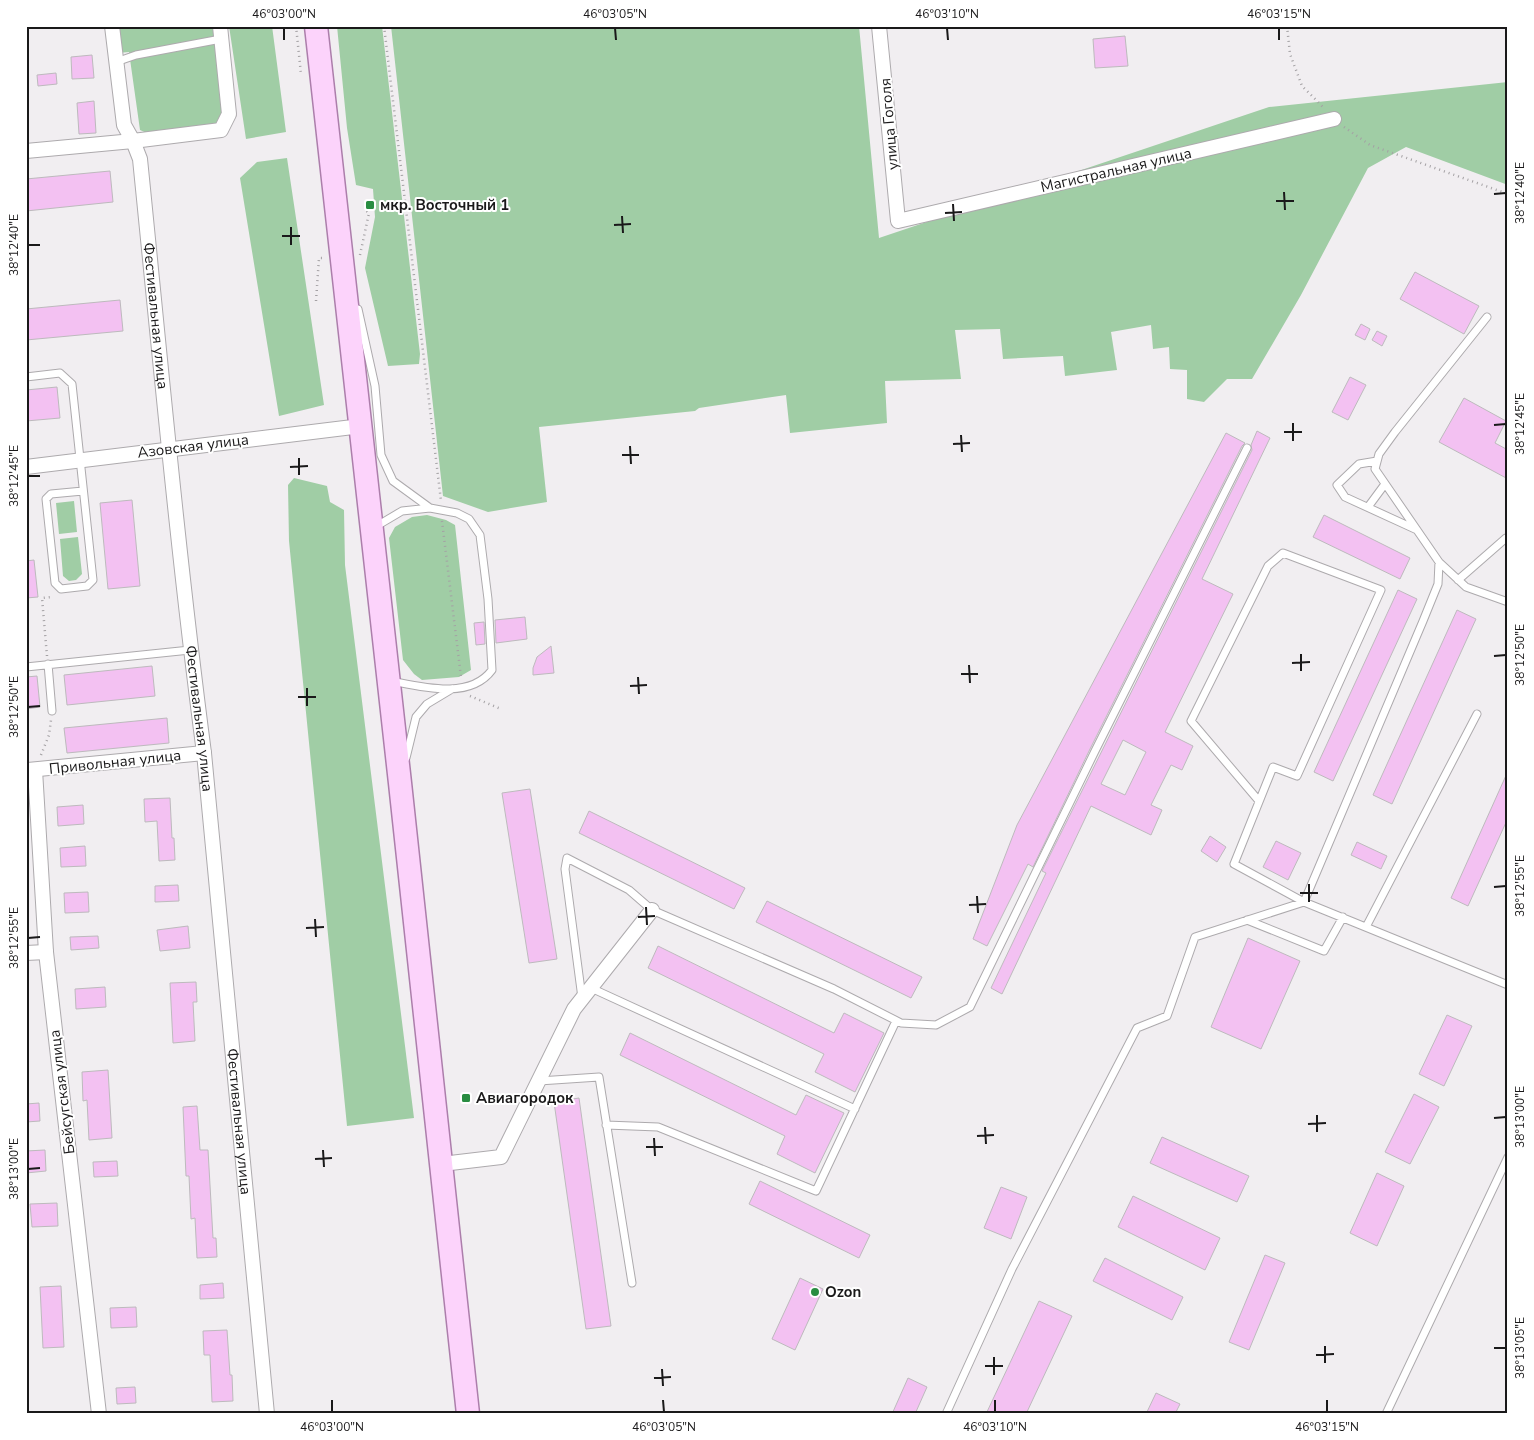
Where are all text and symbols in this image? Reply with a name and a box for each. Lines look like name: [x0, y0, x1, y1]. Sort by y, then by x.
text: 46°03'00"N: [252, 6, 316, 22]
text: 46°03'05"N: [583, 6, 647, 22]
text: 46°03'10"N: [915, 6, 979, 22]
text: 46°03'15"N: [1247, 6, 1311, 22]
street label: улица Гоголя: [875, 77, 903, 171]
street label: Магистральная улица: [1039, 143, 1193, 197]
text: 38°12'40"E: [1512, 162, 1528, 224]
place label: мкр. Восточный 1: [380, 195, 509, 215]
marker: мкр. Восточный 1: [364, 199, 376, 211]
text: 38°12'40"E: [6, 214, 22, 276]
street label: Фестивальная улица: [138, 242, 173, 390]
text: 38°12'45"E: [1512, 393, 1528, 455]
street label: Азовская улица: [136, 429, 250, 463]
text: 38°12'45"E: [6, 445, 22, 507]
text: 38°12'50"E: [1512, 624, 1528, 686]
street label: Фестивальная улица: [181, 644, 218, 792]
text: 38°12'50"E: [6, 676, 22, 738]
street label: Привольная улица: [48, 745, 182, 779]
text: 38°12'55"E: [1512, 855, 1528, 917]
text: 38°12'55"E: [6, 907, 22, 969]
street label: Бейсугская улица: [44, 1029, 80, 1155]
street label: Фестивальная улица: [222, 1047, 256, 1196]
text: 38°13'00"E: [1512, 1086, 1528, 1148]
place label: Авиагородок: [476, 1088, 574, 1108]
marker: Авиагородок: [460, 1092, 472, 1104]
text: 38°13'00"E: [6, 1138, 22, 1200]
place label: Ozon: [825, 1282, 861, 1302]
marker: Ozon: [809, 1286, 821, 1298]
text: 38°13'05"E: [1512, 1317, 1528, 1379]
text: 46°03'00"N: [300, 1419, 364, 1435]
text: 46°03'05"N: [632, 1419, 696, 1435]
text: 46°03'10"N: [963, 1419, 1027, 1435]
text: 46°03'15"N: [1295, 1419, 1359, 1435]

